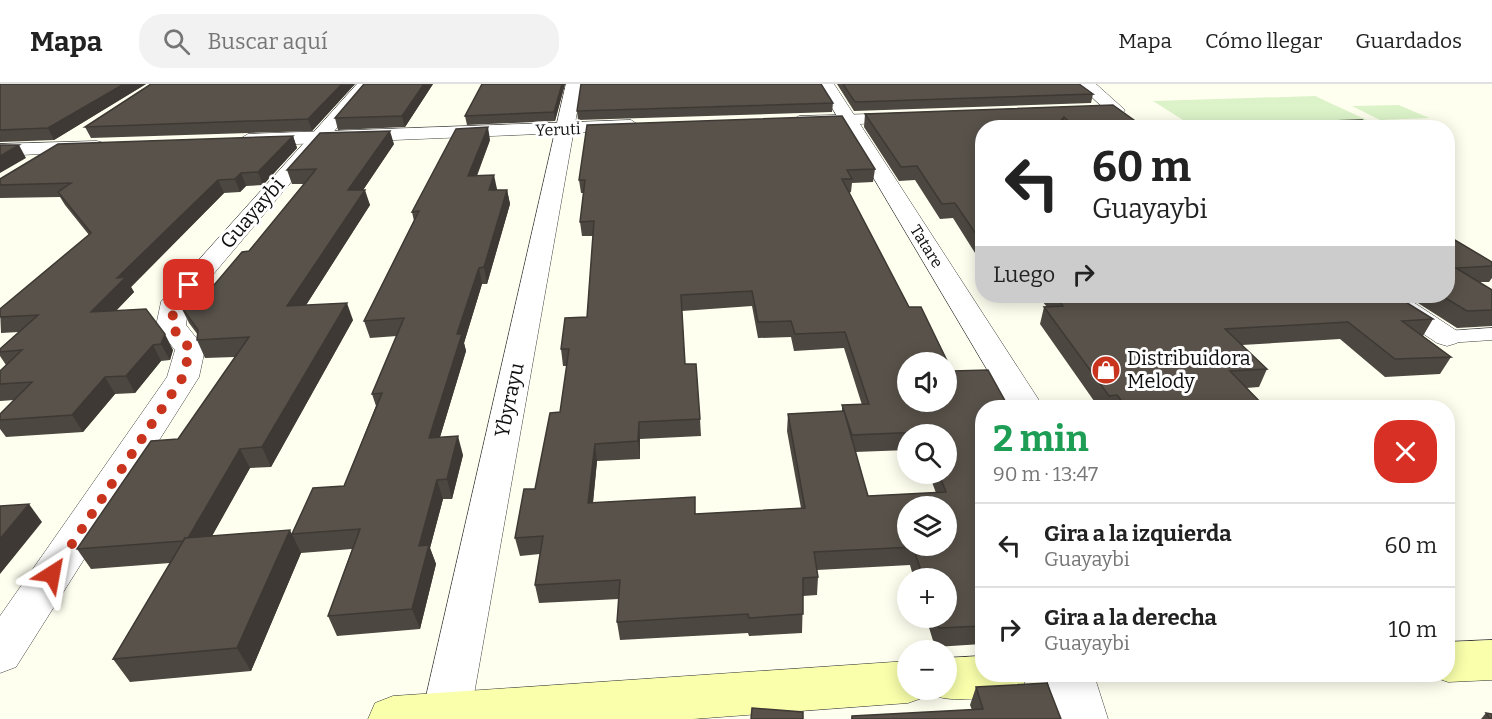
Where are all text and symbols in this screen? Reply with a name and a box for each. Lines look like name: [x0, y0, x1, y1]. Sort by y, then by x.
search box: [139, 14, 559, 68]
text: Mapa: [30, 25, 103, 58]
icon: search: [160, 25, 193, 58]
text: Buscar aquí: [208, 28, 327, 55]
text: Mapa: [1118, 28, 1172, 54]
text: Cómo llegar: [1205, 28, 1322, 54]
text: Guardados: [1355, 28, 1462, 54]
street label: Yeruti: [535, 119, 581, 140]
text: 60 m: [1092, 142, 1191, 192]
icon: left: [993, 144, 1071, 222]
street label: Guayaybi: [215, 173, 289, 253]
text: Guayaybi: [1092, 193, 1208, 225]
street label: Tatare: [906, 221, 947, 271]
icon: right: [1067, 258, 1100, 291]
pin: [163, 259, 214, 310]
text: Luego: [993, 261, 1055, 288]
icon: arrive: [172, 268, 205, 301]
place label: Distribuidora Melody: [1127, 346, 1251, 393]
map controls: [897, 352, 957, 700]
button: sound: [897, 352, 957, 412]
shop icon: Distribuidora Melody: [1090, 354, 1122, 386]
street label: Ybyrayu: [489, 360, 529, 440]
text: 2 min: [993, 417, 1089, 461]
button: close: [1374, 420, 1437, 483]
button: search: [897, 424, 957, 484]
text: 90 m · 13:47: [993, 462, 1098, 486]
button: layers: [897, 496, 957, 556]
text: Gira a la izquierda: [1044, 520, 1232, 547]
icon: left: [993, 529, 1026, 562]
text: 60 m: [1385, 532, 1437, 559]
position arrow: [20, 542, 84, 606]
text: Guayaybi: [1044, 547, 1130, 571]
button: +: [897, 568, 957, 628]
text: Gira a la derecha: [1044, 604, 1217, 631]
icon: right: [993, 613, 1026, 646]
text: 10 m: [1389, 616, 1437, 643]
text: Guayaybi: [1044, 631, 1130, 655]
button: −: [897, 640, 957, 700]

